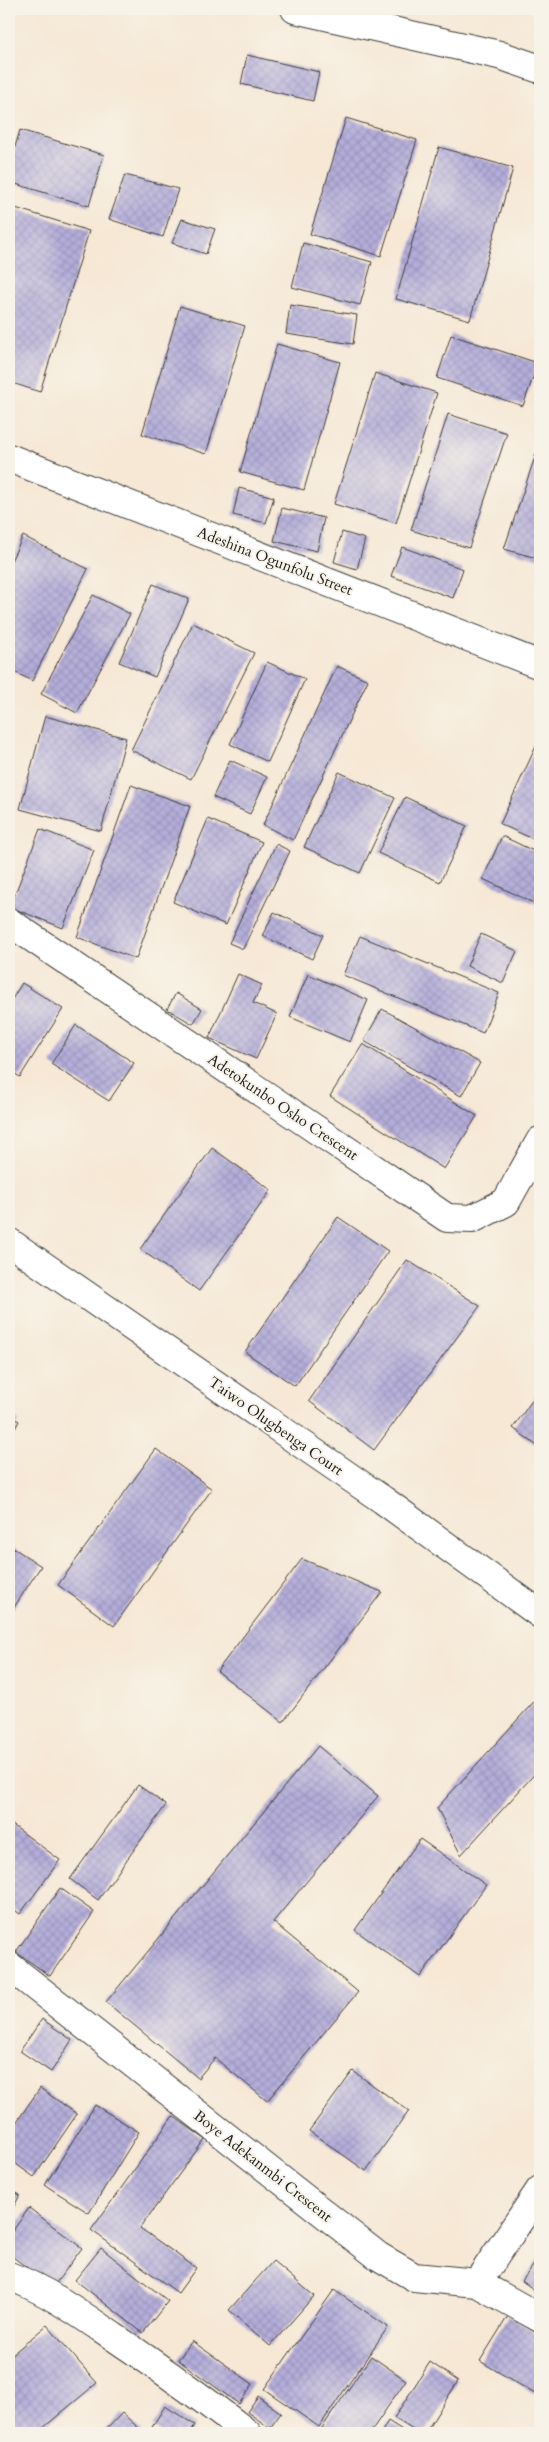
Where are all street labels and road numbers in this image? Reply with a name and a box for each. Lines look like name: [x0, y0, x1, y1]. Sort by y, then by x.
street label: Adeshina Ogunfolu Street: [194, 522, 356, 600]
street label: Adetokunbo Osho Crescent: [204, 1049, 362, 1165]
street label: Taiwo Olugbenga Court: [205, 1372, 347, 1480]
street label: Boye Adekanmbi Crescent: [190, 2106, 336, 2226]

